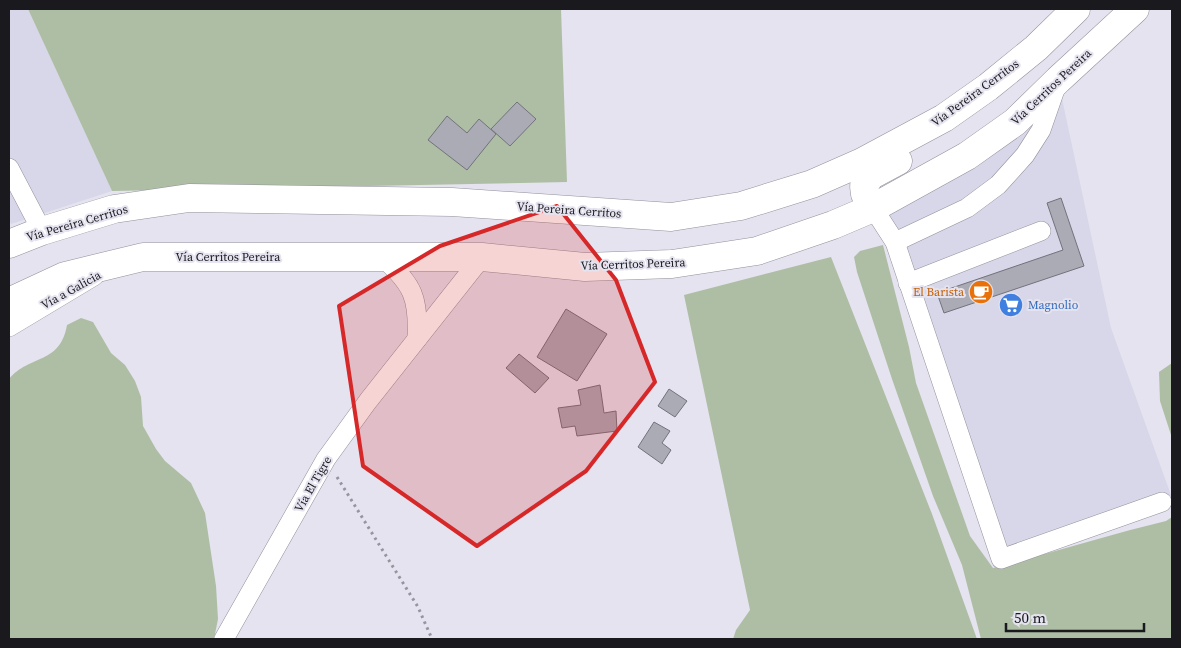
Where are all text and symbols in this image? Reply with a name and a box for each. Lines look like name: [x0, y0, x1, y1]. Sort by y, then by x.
street label: Vía Cerritos Pereira: [1007, 45, 1095, 129]
street label: Vía Pereira Cerritos: [928, 56, 1022, 130]
street label: Vía Pereira Cerritos: [516, 198, 622, 222]
street label: Vía Pereira Cerritos: [24, 201, 130, 245]
street label: Vía Cerritos Pereira: [176, 249, 281, 265]
street label: Vía Cerritos Pereira: [580, 254, 687, 274]
street label: Vía a Galicia: [38, 267, 105, 313]
cafe icon: El Barista: [968, 279, 994, 305]
place label: El Barista: [913, 284, 965, 300]
supermarket icon: Magnolio: [998, 292, 1024, 318]
place label: Magnolio: [1028, 297, 1079, 313]
street label: Vía El Tigre: [291, 453, 335, 515]
scale bar: [1006, 600, 1144, 632]
text: 50 m: [1014, 607, 1046, 628]

